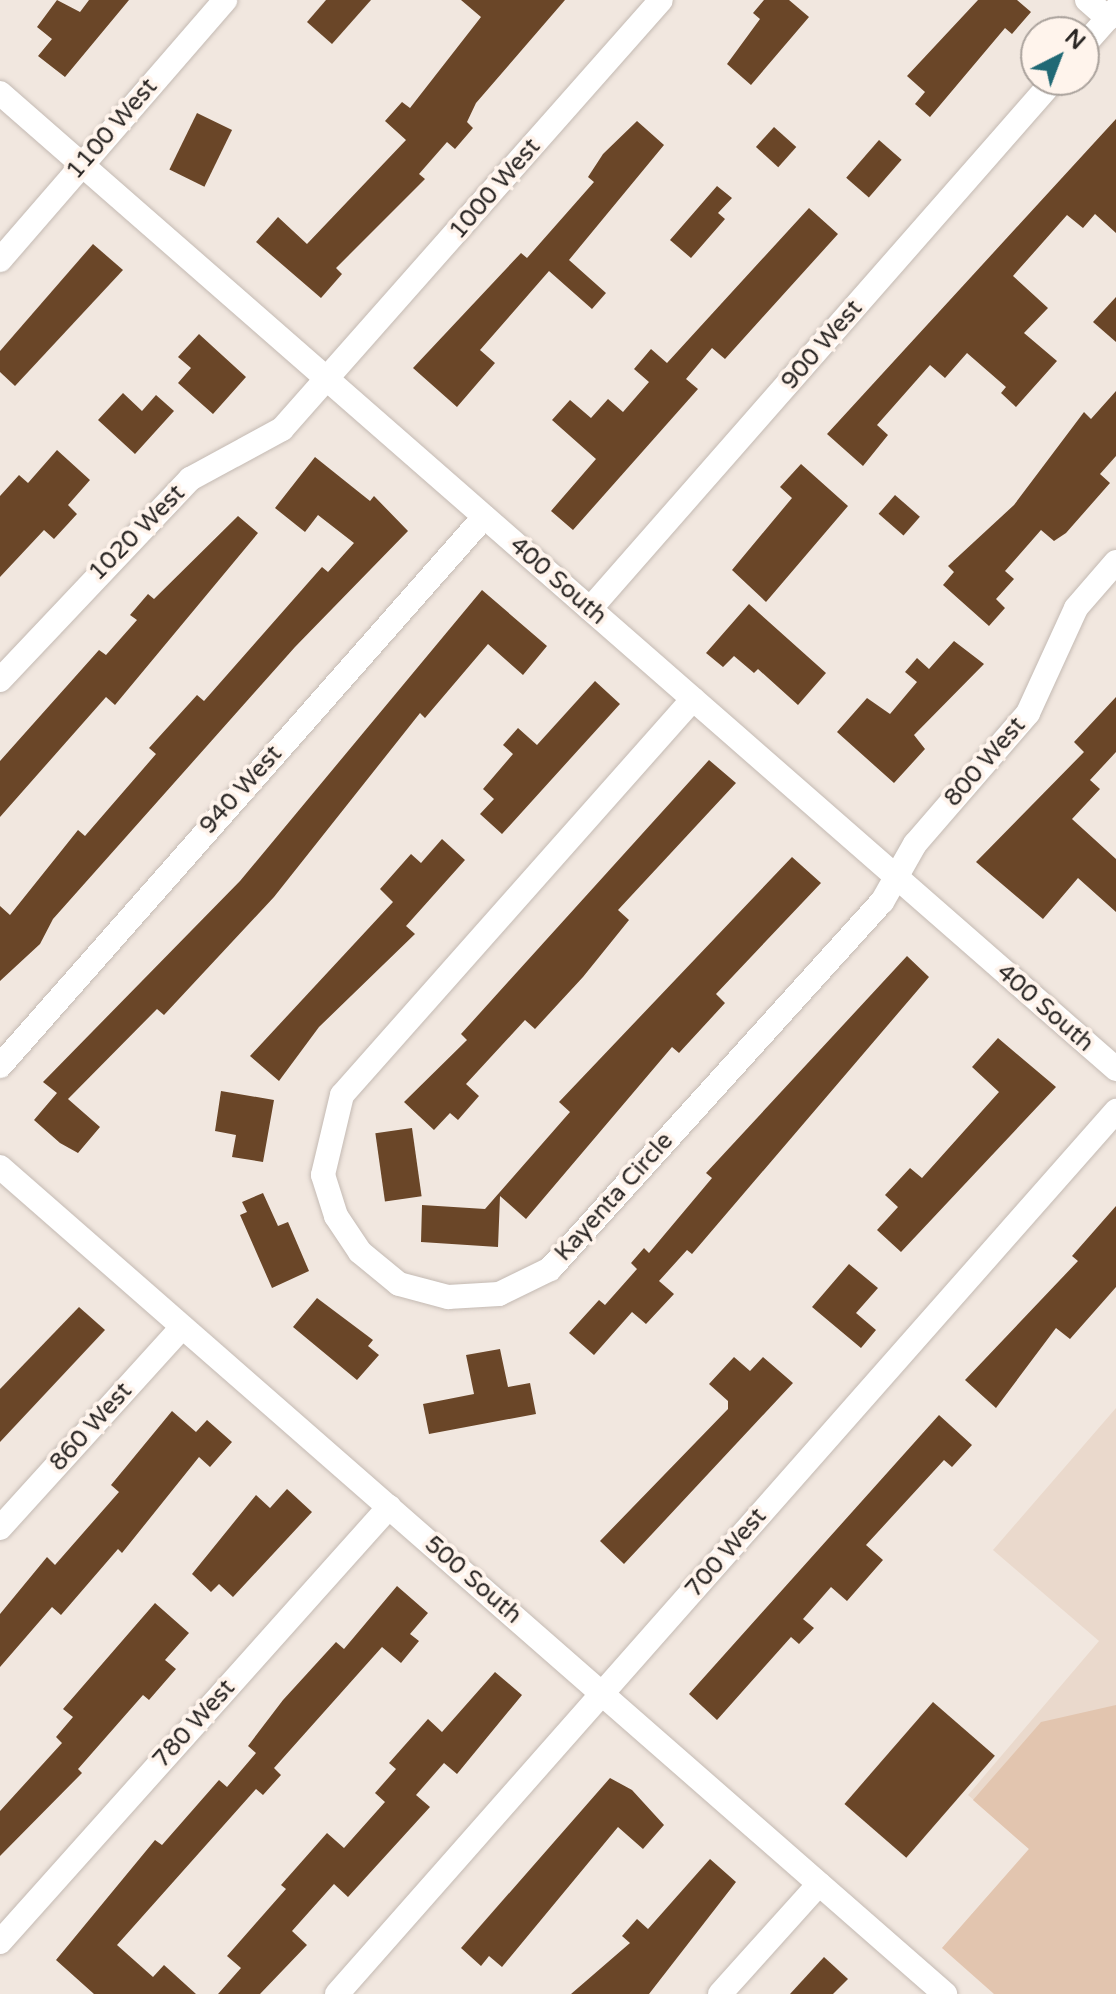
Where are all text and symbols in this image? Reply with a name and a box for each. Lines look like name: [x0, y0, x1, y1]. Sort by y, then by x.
north arrow: [1020, 16, 1100, 96]
text: N: [1059, 24, 1090, 55]
street label: 1100 West: [60, 73, 164, 185]
street label: 1000 West: [443, 133, 547, 245]
street label: 900 West: [775, 294, 869, 396]
street label: 1020 West: [83, 479, 191, 587]
street label: 400 South: [504, 531, 612, 631]
street label: 800 West: [938, 711, 1032, 813]
street label: 940 West: [194, 740, 288, 840]
street label: 400 South: [991, 958, 1099, 1058]
street label: Kayenta Circle: [549, 1127, 679, 1267]
street label: 860 West: [44, 1377, 138, 1477]
street label: 700 West: [679, 1502, 773, 1604]
street label: 500 South: [419, 1530, 527, 1630]
street label: 780 West: [147, 1674, 241, 1774]

